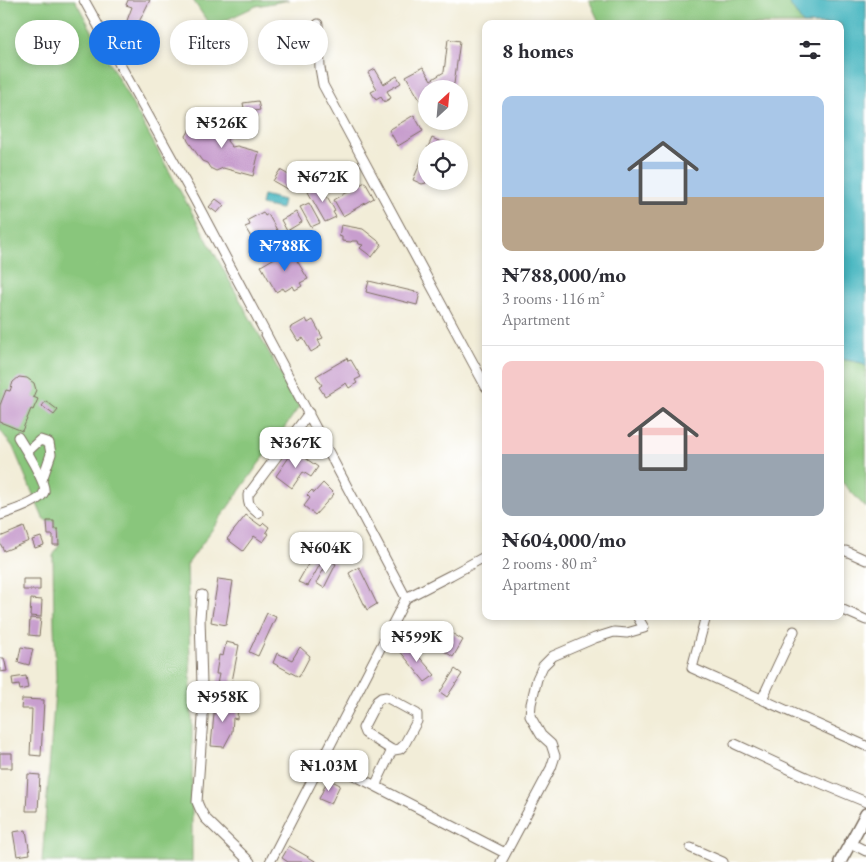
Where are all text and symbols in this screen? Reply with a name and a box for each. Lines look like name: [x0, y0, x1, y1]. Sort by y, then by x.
chip: Buy: [15, 20, 79, 65]
chip: Rent: [89, 20, 160, 65]
chip: Filters: [170, 20, 248, 65]
chip: New: [258, 20, 328, 65]
icon: filters: [796, 36, 824, 64]
text: 8 homes: [502, 37, 574, 64]
north arrow: [418, 80, 468, 130]
map controls: [418, 80, 468, 190]
pin: ₦526K: [187, 106, 257, 149]
text: ₦526K: [197, 112, 247, 133]
icon: home: [618, 128, 708, 218]
button: locate: [418, 140, 468, 190]
pin: ₦672K: [288, 160, 358, 203]
text: ₦672K: [298, 166, 348, 187]
pin: ₦788K: [250, 230, 320, 272]
text: ₦788K: [260, 235, 310, 256]
text: ₦788,000/mo: [502, 261, 626, 288]
text: 3 rooms · 116 m²: [502, 288, 605, 309]
text: Apartment: [502, 309, 570, 330]
icon: home: [618, 394, 708, 484]
pin: ₦367K: [261, 426, 331, 469]
text: ₦367K: [271, 432, 321, 453]
text: ₦604,000/mo: [502, 526, 626, 553]
pin: ₦604K: [291, 532, 361, 574]
text: ₦604K: [301, 537, 351, 558]
text: 2 rooms · 80 m²: [502, 553, 597, 574]
text: Apartment: [502, 574, 570, 595]
pin: ₦599K: [382, 620, 452, 663]
text: ₦599K: [392, 626, 442, 647]
pin: ₦958K: [188, 680, 258, 723]
text: ₦958K: [198, 686, 248, 707]
pin: ₦1.03M: [288, 750, 370, 792]
text: ₦1.03M: [300, 755, 358, 776]

